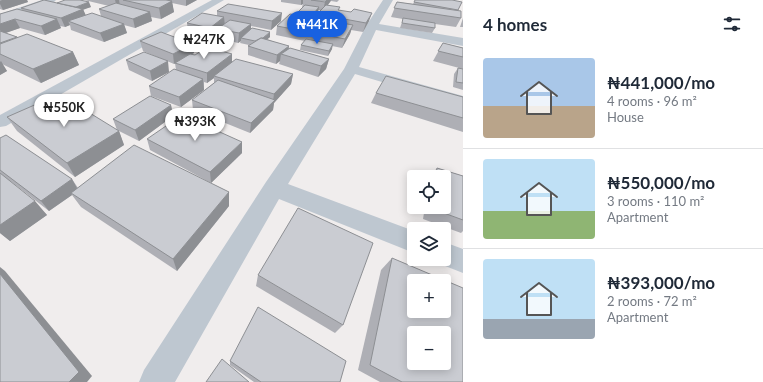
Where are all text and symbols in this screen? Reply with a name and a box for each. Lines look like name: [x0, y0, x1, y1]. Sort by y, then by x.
pin: ₦441K: [289, 11, 345, 45]
icon: filters: [721, 13, 743, 35]
text: 4 homes: [483, 14, 547, 35]
text: ₦441K: [296, 16, 338, 32]
pin: ₦247K: [176, 26, 232, 60]
text: ₦247K: [183, 31, 225, 47]
text: ₦441,000/mo: [607, 72, 715, 93]
icon: home: [515, 74, 563, 122]
text: 4 rooms · 96 m²: [607, 93, 697, 109]
pin: ₦550K: [36, 94, 92, 128]
text: ₦550K: [43, 99, 85, 115]
pin: ₦393K: [167, 108, 223, 142]
text: House: [607, 109, 644, 125]
text: ₦393K: [174, 113, 216, 129]
map controls: [407, 170, 451, 370]
button: locate: [407, 170, 451, 214]
text: ₦550,000/mo: [607, 172, 715, 193]
icon: home: [515, 175, 563, 223]
text: 3 rooms · 110 m²: [607, 193, 704, 209]
text: Apartment: [607, 209, 668, 225]
button: layers: [407, 222, 451, 266]
text: ₦393,000/mo: [607, 272, 715, 293]
button: +: [407, 274, 451, 318]
icon: home: [515, 275, 563, 323]
text: 2 rooms · 72 m²: [607, 293, 697, 309]
text: Apartment: [607, 309, 668, 325]
button: −: [407, 326, 451, 370]

